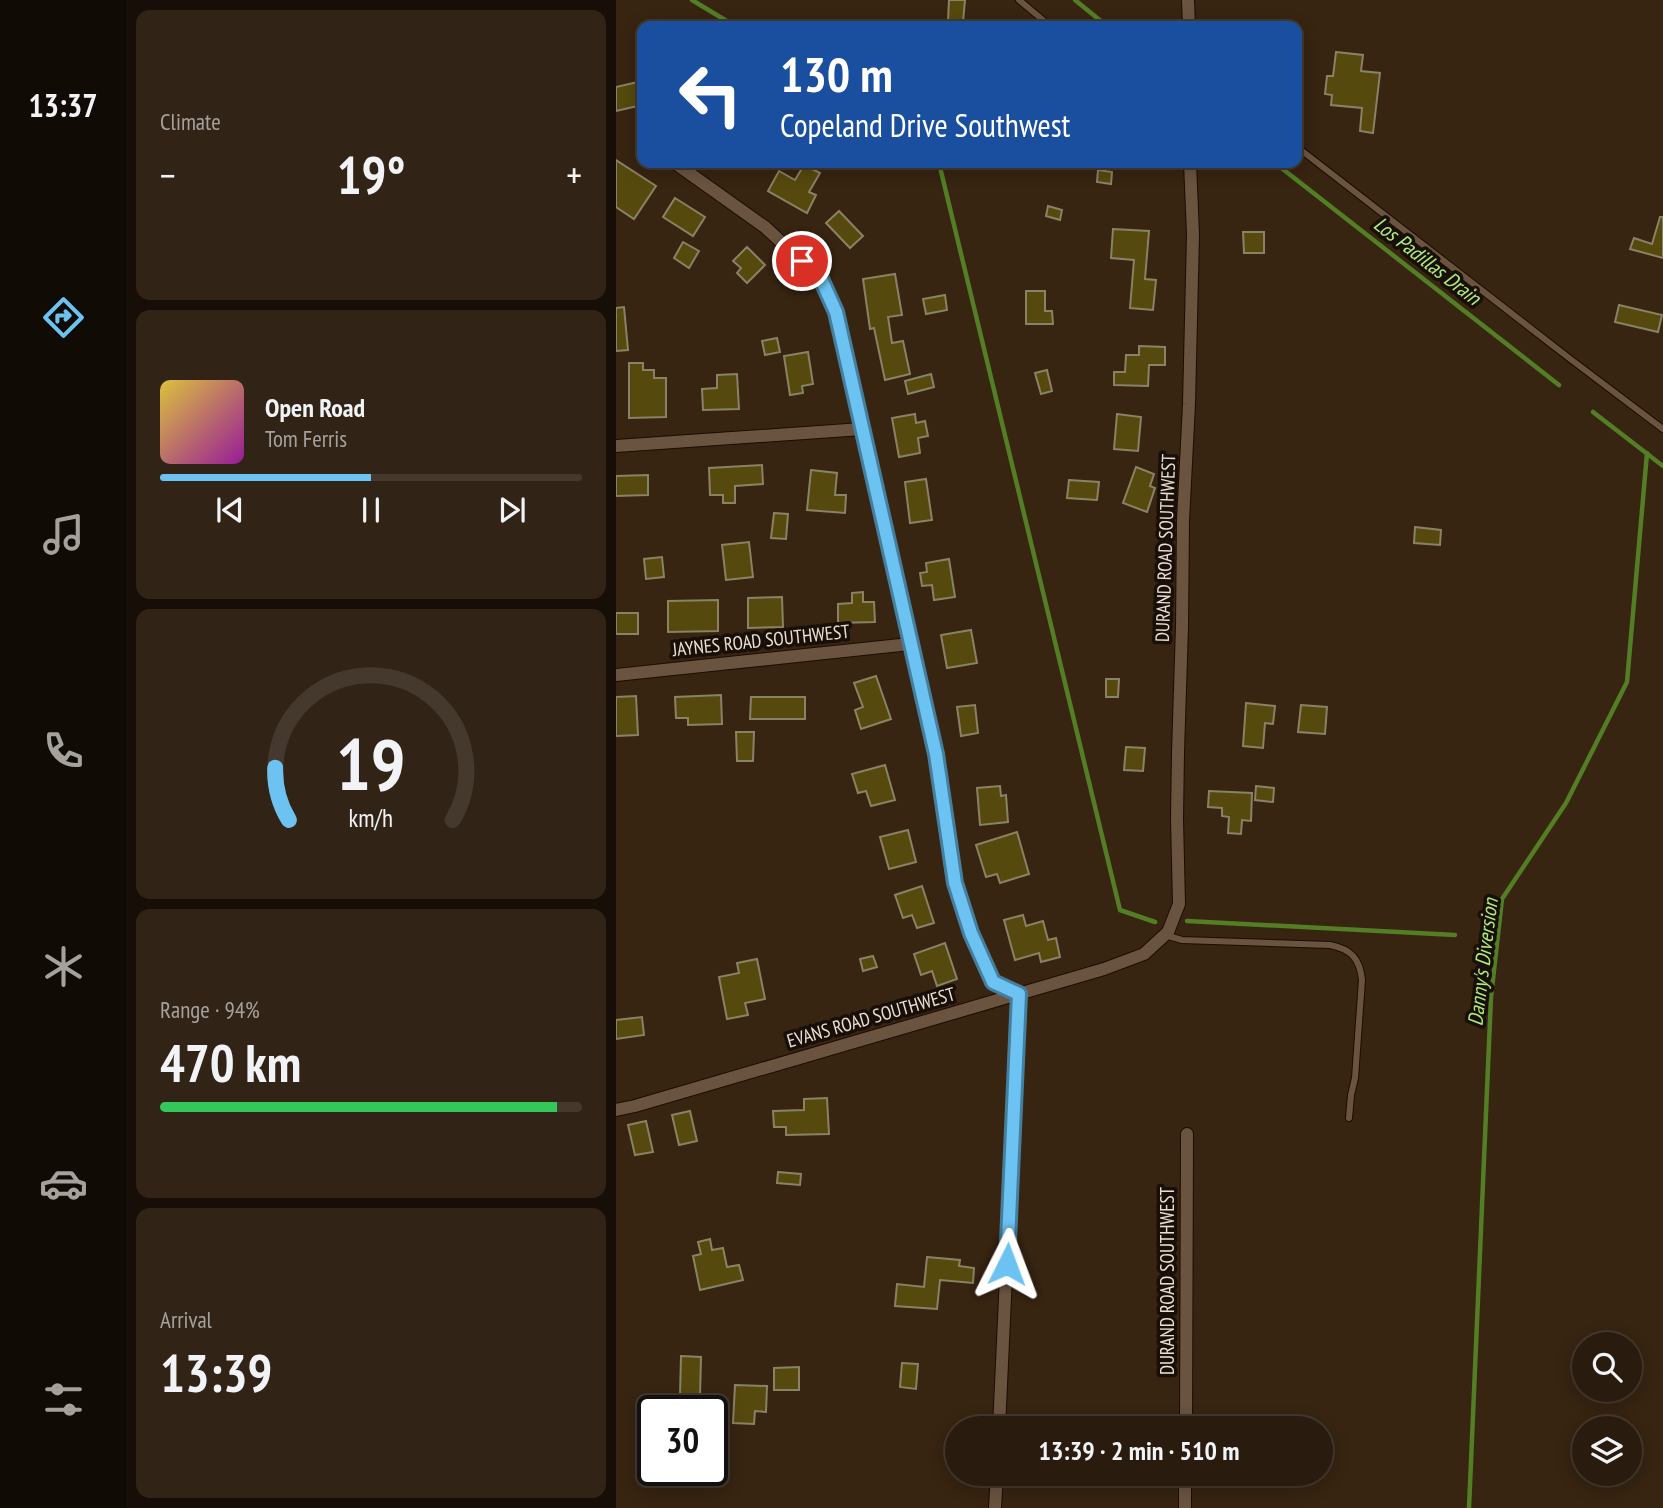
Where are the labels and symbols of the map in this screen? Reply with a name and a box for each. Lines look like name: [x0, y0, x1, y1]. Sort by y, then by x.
water label: Los Padillas Drain: [1369, 211, 1487, 312]
pin: [772, 231, 832, 291]
street label: DURAND ROAD SOUTHWEST: [1150, 453, 1180, 642]
street label: JAYNES ROAD SOUTHWEST: [670, 619, 851, 661]
water label: Danny's Diversion: [1461, 895, 1504, 1027]
street label: EVANS ROAD SOUTHWEST: [784, 981, 958, 1052]
street label: DURAND ROAD SOUTHWEST: [1155, 1186, 1179, 1375]
position arrow: [970, 1227, 1044, 1301]
speed limit sign: 30: [637, 1395, 728, 1486]

